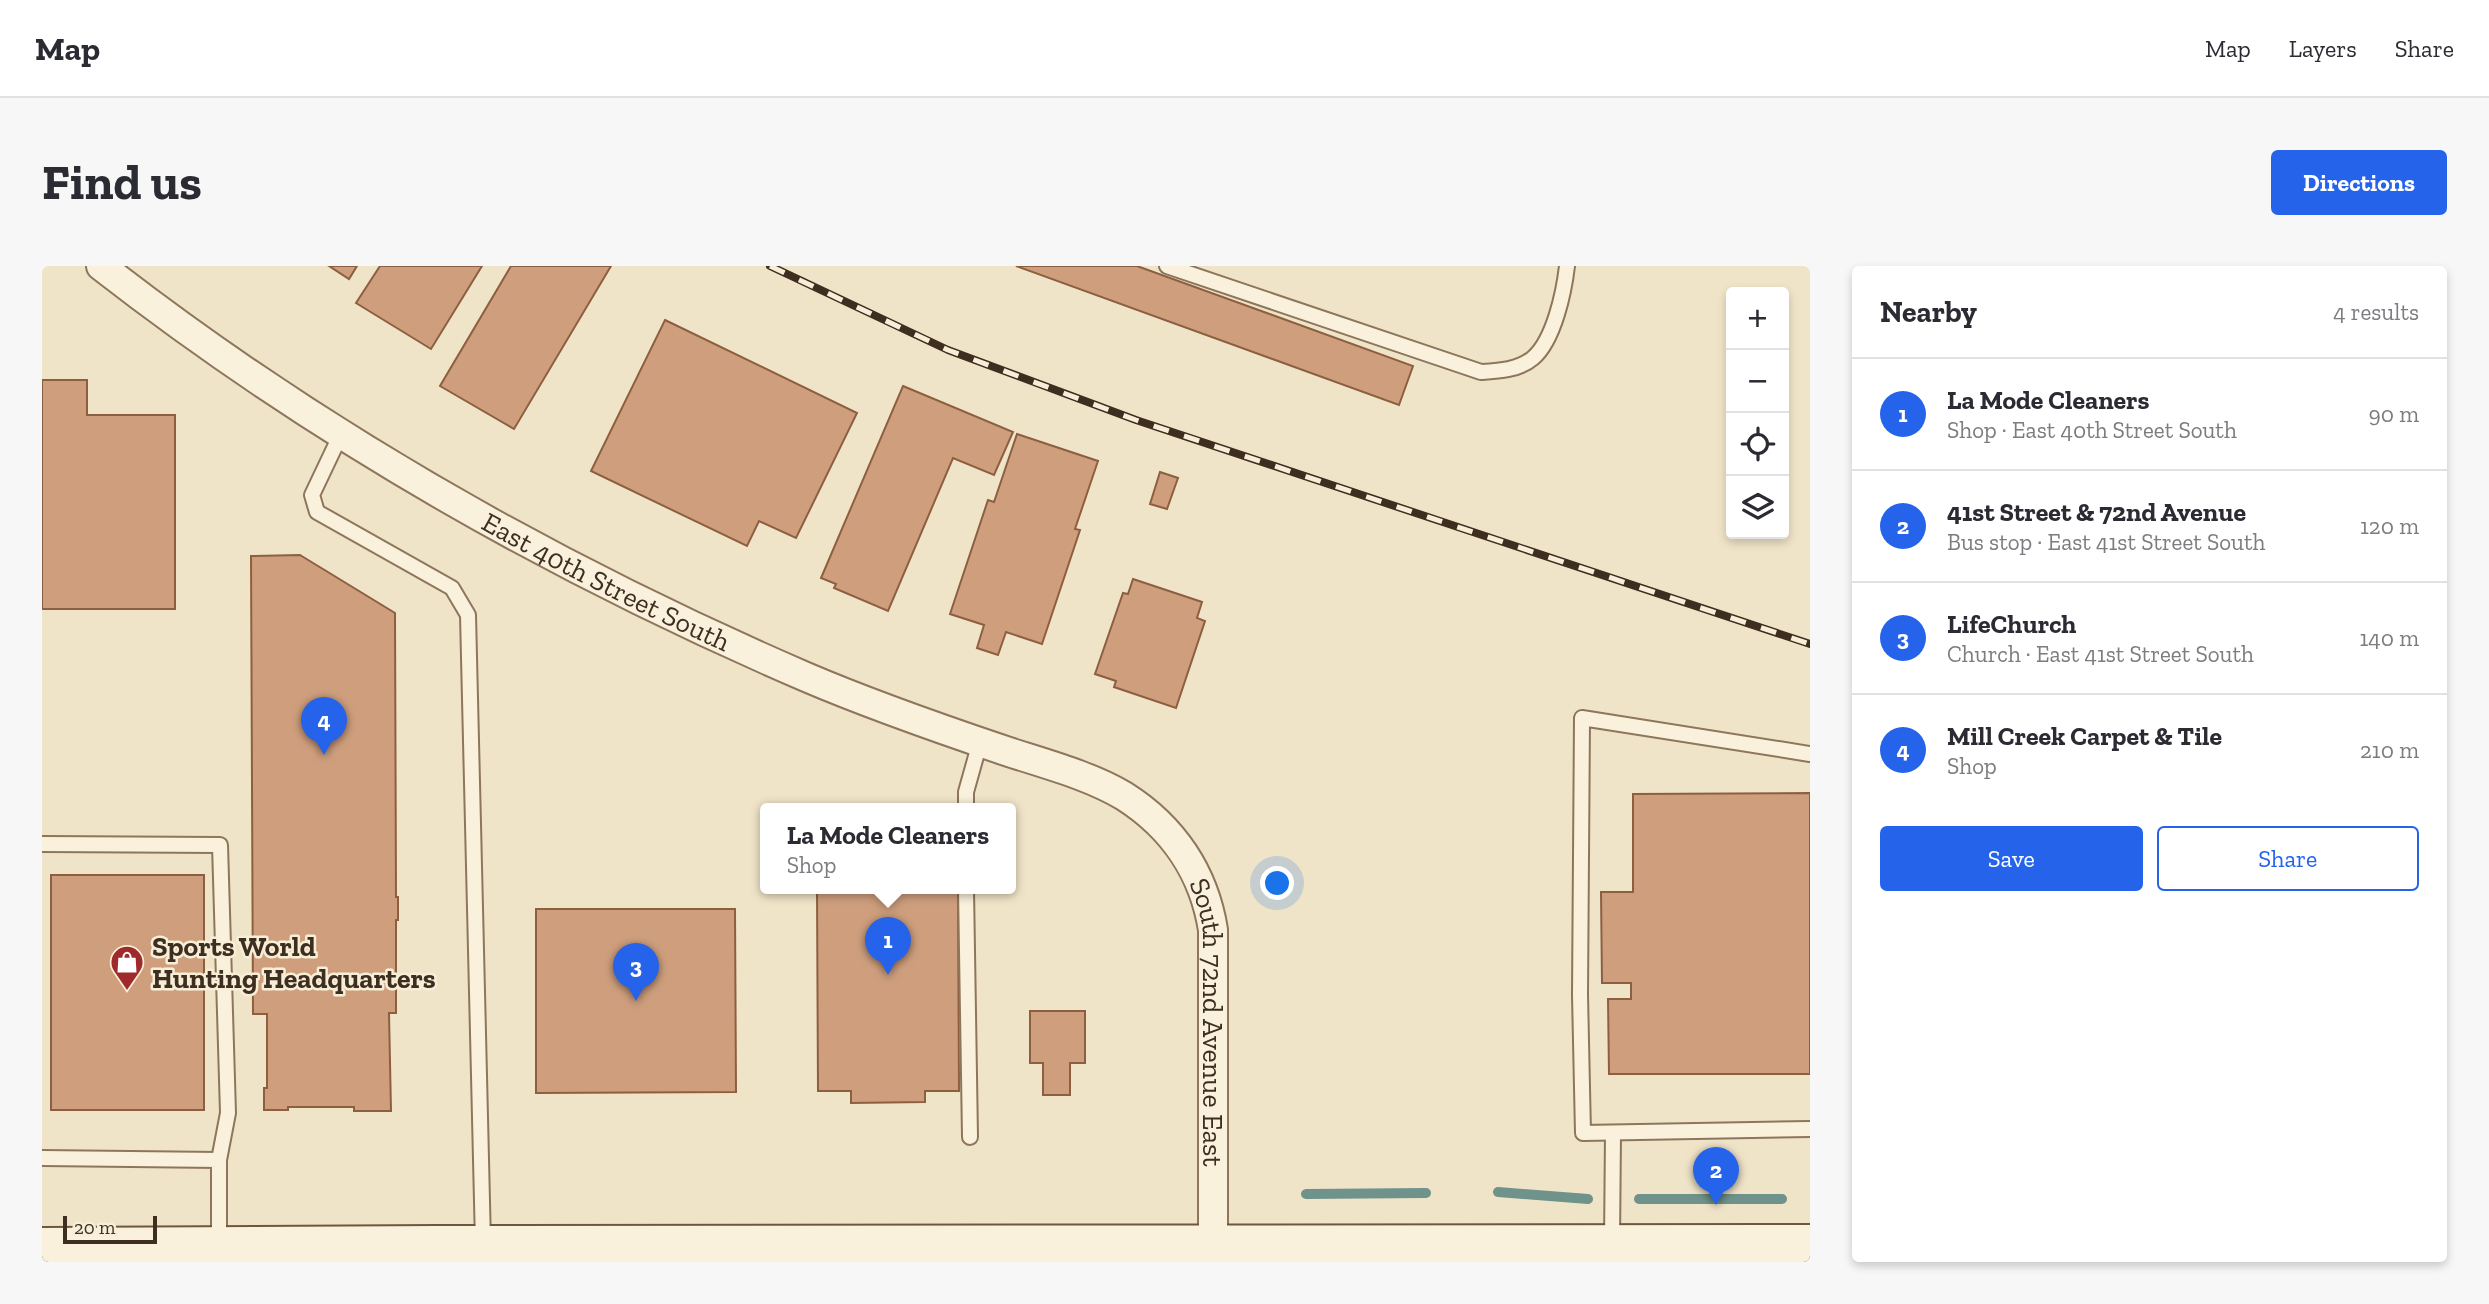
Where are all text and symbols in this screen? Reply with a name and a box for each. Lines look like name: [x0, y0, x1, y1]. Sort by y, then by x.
text: Map: [35, 29, 100, 68]
text: Map: [2205, 34, 2251, 63]
text: Layers: [2289, 34, 2357, 63]
text: Share: [2395, 34, 2454, 63]
button: Directions: [2271, 150, 2447, 215]
text: Find us: [42, 153, 202, 212]
map controls: [1726, 287, 1789, 539]
button: +: [1726, 287, 1789, 350]
text: Nearby: [1880, 294, 1977, 330]
text: 4 results: [2333, 298, 2419, 326]
button: −: [1726, 350, 1789, 413]
text: La Mode Cleaners: [1947, 384, 2150, 416]
text: 1: [1898, 400, 1908, 428]
text: 90 m: [2368, 400, 2419, 428]
button: locate: [1726, 413, 1789, 476]
text: Shop · East 40th Street South: [1947, 416, 2237, 444]
button: layers: [1726, 476, 1789, 539]
text: 41st Street & 72nd Avenue: [1947, 496, 2246, 528]
street label: East 40th Street South: [476, 505, 736, 658]
text: 2: [1897, 512, 1909, 540]
text: 120 m: [2360, 512, 2419, 540]
text: Bus stop · East 41st Street South: [1947, 528, 2265, 556]
text: LifeChurch: [1947, 608, 2076, 640]
text: 3: [1897, 624, 1909, 652]
text: 140 m: [2359, 624, 2419, 652]
text: Church · East 41st Street South: [1947, 640, 2254, 668]
pin: 4: [301, 697, 347, 755]
text: Mill Creek Carpet & Tile: [1947, 720, 2222, 752]
text: 4: [1896, 736, 1910, 764]
text: 210 m: [2360, 736, 2419, 764]
text: Shop: [1947, 752, 1997, 780]
popup: [760, 803, 1016, 894]
text: La Mode Cleaners: [787, 819, 989, 851]
button: Save: [1880, 826, 2143, 891]
button: Share: [2157, 826, 2419, 891]
text: Shop: [787, 851, 836, 879]
your location: [1260, 866, 1294, 900]
street label: South 72nd Avenue East: [1182, 873, 1229, 1167]
pin: 1: [865, 917, 911, 975]
place label: Sports World Hunting Headquarters: [152, 930, 436, 995]
shop icon: Sports World Hunting Headquarters: [108, 943, 146, 992]
pin: 3: [613, 943, 659, 1001]
pin: 2: [1693, 1147, 1739, 1205]
scale bar: [63, 1213, 158, 1245]
text: 20 m: [74, 1216, 115, 1239]

